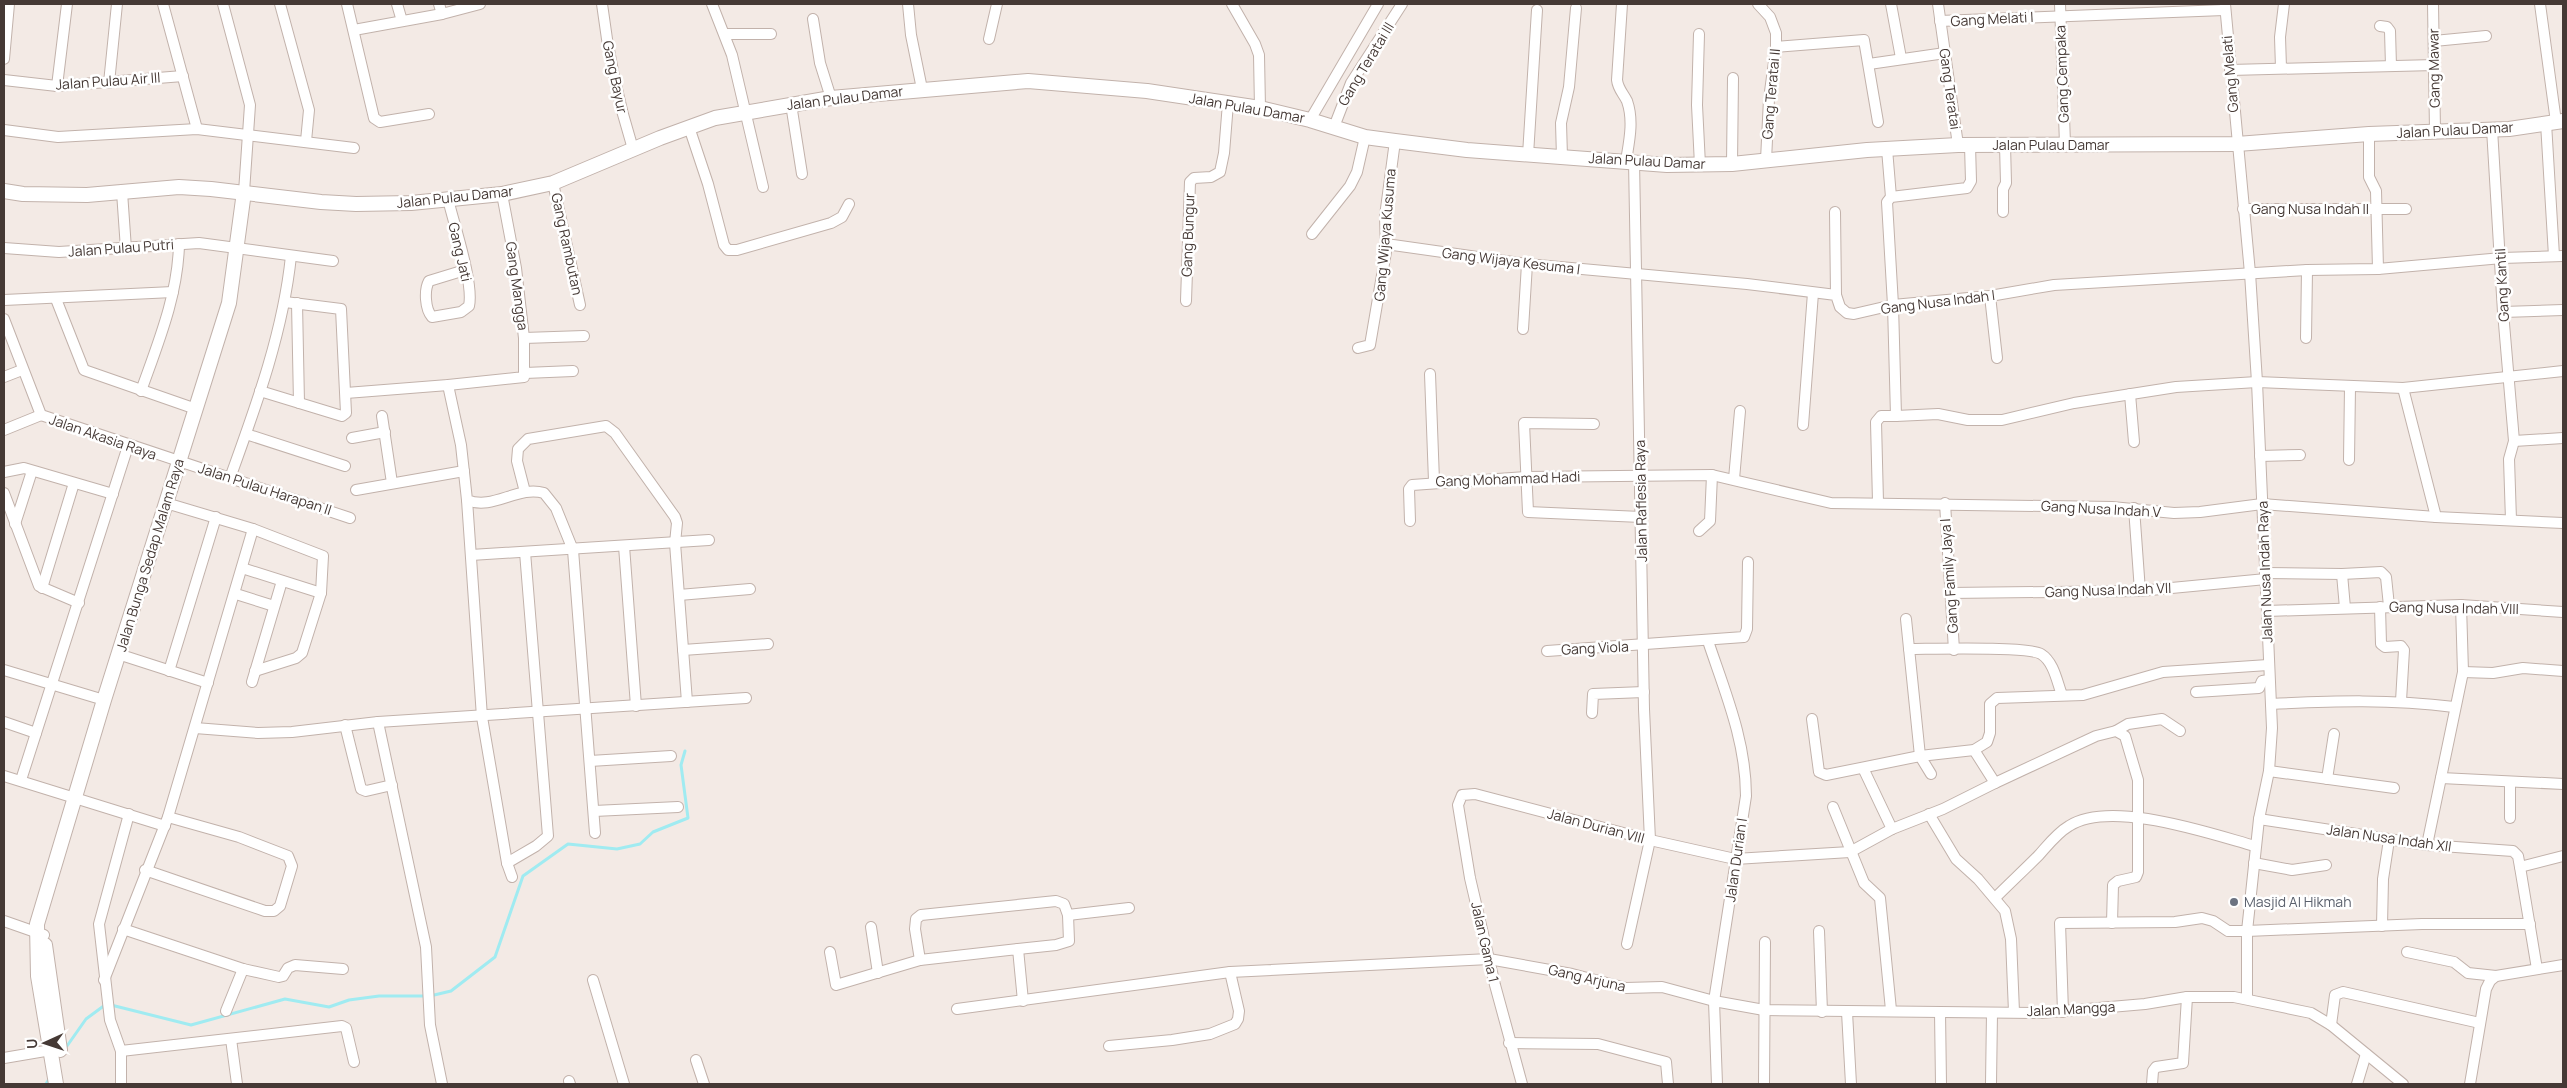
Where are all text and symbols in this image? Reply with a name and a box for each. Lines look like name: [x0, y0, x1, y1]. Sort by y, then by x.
street label: Gang Melati I: [1950, 7, 2034, 30]
street label: Gang Teratai III: [1333, 18, 1398, 109]
street label: Gang Cempaka: [2050, 25, 2073, 123]
street label: Gang Mawar: [2423, 28, 2444, 108]
street label: Gang Melati: [2217, 35, 2242, 113]
street label: Gang Bayur: [599, 39, 632, 115]
street label: Gang Teratai: [1935, 47, 1966, 131]
street label: Gang Teratai II: [1757, 48, 1784, 140]
street label: Jalan Pulau Air III: [55, 67, 161, 94]
street label: Jalan Pulau Damar: [786, 81, 904, 114]
street label: Jalan Pulau Damar: [1188, 88, 1306, 127]
street label: Jalan Pulau Damar: [2396, 117, 2514, 142]
street label: Jalan Pulau Damar: [1992, 135, 2110, 154]
street label: Jalan Pulau Damar: [1588, 148, 1706, 173]
street label: Gang Wijaya Kusuma: [1369, 168, 1400, 302]
street label: Jalan Pulau Damar: [396, 181, 514, 212]
street label: Gang Rambutan: [547, 191, 588, 297]
street label: Gang Bungur: [1177, 193, 1198, 277]
street label: Gang Nusa Indah II: [2251, 199, 2369, 218]
street label: Gang Jati: [444, 220, 477, 283]
street label: Jalan Pulau Putri: [67, 234, 175, 261]
street label: Gang Mangga: [502, 240, 533, 331]
street label: Gang Wijaya Kesuma I: [1441, 243, 1581, 278]
street label: Gang Kantil: [2490, 248, 2513, 322]
street label: Gang Nusa Indah I: [1880, 285, 1996, 318]
street label: Jalan Akasia Raya: [47, 409, 159, 464]
street label: Jalan Raflesia Raya: [1630, 440, 1651, 562]
street label: Jalan Bunga Sedap Malam Raya: [111, 456, 188, 654]
street label: Jalan Pulau Harapan II: [196, 458, 334, 519]
street label: Gang Mohammad Hadi: [1435, 466, 1581, 491]
street label: Gang Nusa Indah V: [2041, 496, 2162, 521]
street label: Jalan Nusa Indah Raya: [2253, 501, 2276, 643]
street label: Gang Family Jaya I: [1935, 518, 1962, 634]
street label: Gang Nusa Indah VII: [2044, 578, 2172, 601]
street label: Gang Nusa Indah VIII: [2389, 597, 2519, 618]
street label: Gang Viola: [1561, 636, 1629, 659]
street label: Jalan Durian VIII: [1546, 803, 1647, 848]
street label: Jalan Durian I: [1720, 817, 1751, 903]
street label: Jalan Nusa Indah XII: [2325, 819, 2453, 856]
place label: Masjid Al Hikmah: [2244, 892, 2351, 911]
marker: Masjid Al Hikmah: [2228, 896, 2240, 908]
street label: Jalan Gama 1: [1467, 900, 1504, 984]
street label: Gang Arjuna: [1547, 959, 1628, 996]
street label: Jalan Mangga: [2026, 997, 2116, 1020]
north arrow: [20, 1018, 70, 1068]
text: U: [22, 1038, 41, 1049]

